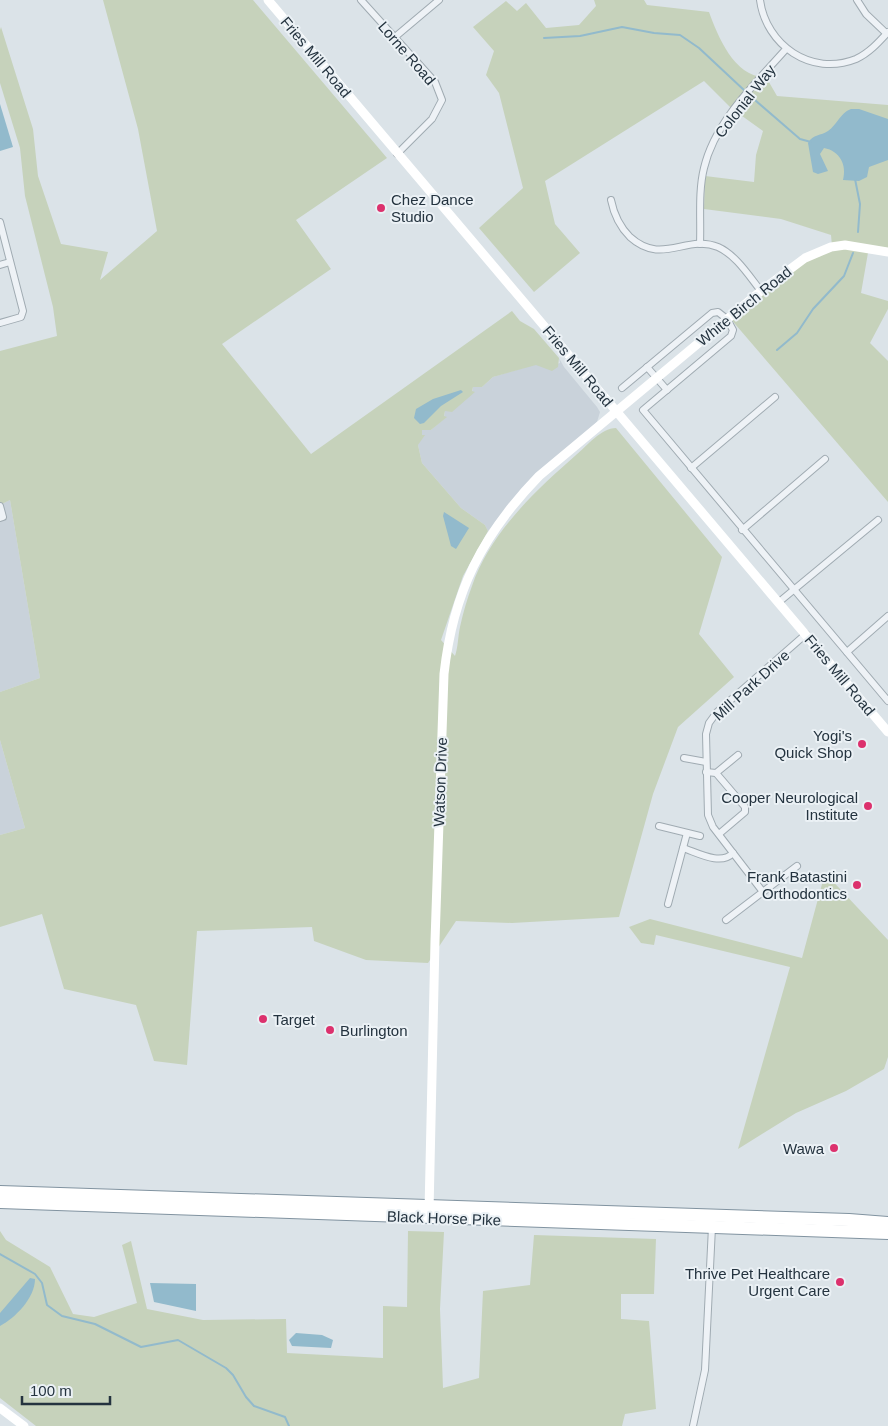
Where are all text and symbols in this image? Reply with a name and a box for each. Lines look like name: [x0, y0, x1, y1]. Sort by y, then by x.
street label: Fries Mill Road: [277, 13, 355, 101]
street label: Lorne Road: [375, 18, 439, 88]
street label: Colonial Way: [711, 61, 779, 141]
place label: Chez Dance Studio: [391, 191, 474, 225]
marker: Chez Dance Studio: [375, 202, 387, 214]
street label: White Birch Road: [693, 263, 795, 349]
street label: Fries Mill Road: [539, 322, 617, 410]
street label: Fries Mill Road: [801, 631, 879, 719]
street label: Mill Park Drive: [709, 646, 793, 724]
place label: Yogi's Quick Shop: [774, 727, 852, 761]
street label: Watson Drive: [430, 737, 450, 827]
marker: Yogi's Quick Shop: [856, 738, 868, 750]
place label: Cooper Neurological Institute: [721, 789, 858, 823]
marker: Cooper Neurological Institute: [862, 800, 874, 812]
place label: Frank Batastini Orthodontics: [747, 868, 847, 902]
marker: Frank Batastini Orthodontics: [851, 879, 863, 891]
place label: Target: [273, 1011, 316, 1028]
marker: Target: [257, 1013, 269, 1025]
place label: Burlington: [340, 1022, 408, 1039]
marker: Burlington: [324, 1024, 336, 1036]
place label: Wawa: [783, 1140, 825, 1157]
marker: Wawa: [828, 1142, 840, 1154]
street label: Black Horse Pike: [387, 1208, 501, 1228]
place label: Thrive Pet Healthcare Urgent Care: [685, 1265, 830, 1299]
marker: Thrive Pet Healthcare Urgent Care: [834, 1276, 846, 1288]
scale bar: [22, 1374, 110, 1406]
text: 100 m: [30, 1382, 72, 1399]

